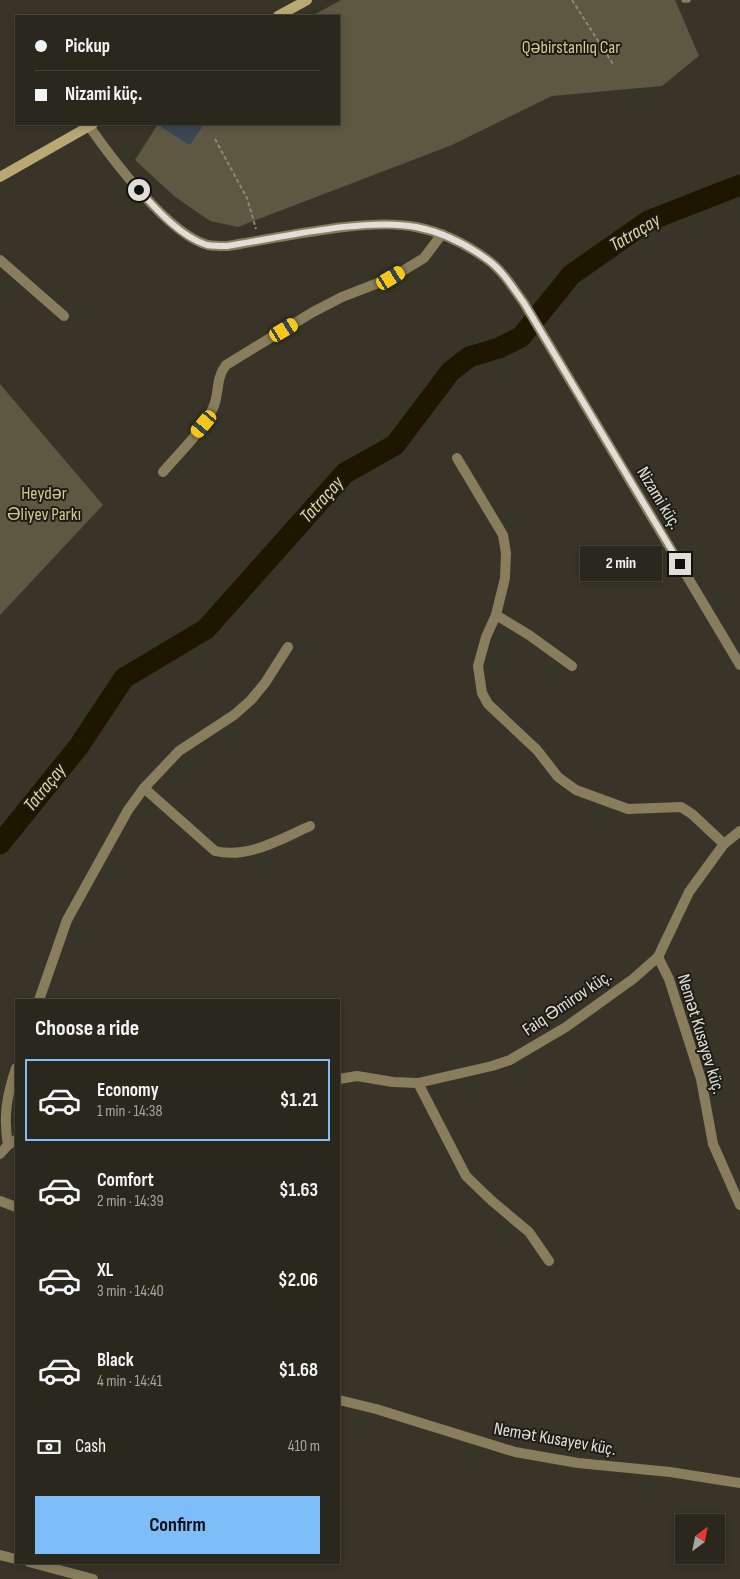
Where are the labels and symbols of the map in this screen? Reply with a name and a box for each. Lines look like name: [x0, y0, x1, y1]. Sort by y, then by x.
park label: Qəbirstanlıq Car: [522, 37, 620, 58]
route start: [128, 179, 150, 201]
water label: Tatraçay: [606, 209, 665, 257]
car: [374, 264, 407, 292]
car: [267, 316, 300, 344]
car: [188, 408, 219, 440]
street label: Nizami küç.: [632, 463, 686, 533]
water label: Tatraçay: [295, 471, 349, 528]
park label: Heydər Əliyev Parkı: [7, 483, 81, 525]
callout: 2 min: [580, 546, 662, 582]
route end: [669, 553, 691, 575]
water label: Tatraçay: [19, 759, 72, 817]
street label: Faiq Əmirov küç.: [518, 965, 616, 1041]
street label: Nemət Kusayev küç.: [673, 972, 729, 1096]
street label: Nemət Kusayev küç.: [492, 1418, 618, 1460]
north arrow: [675, 1514, 725, 1564]

